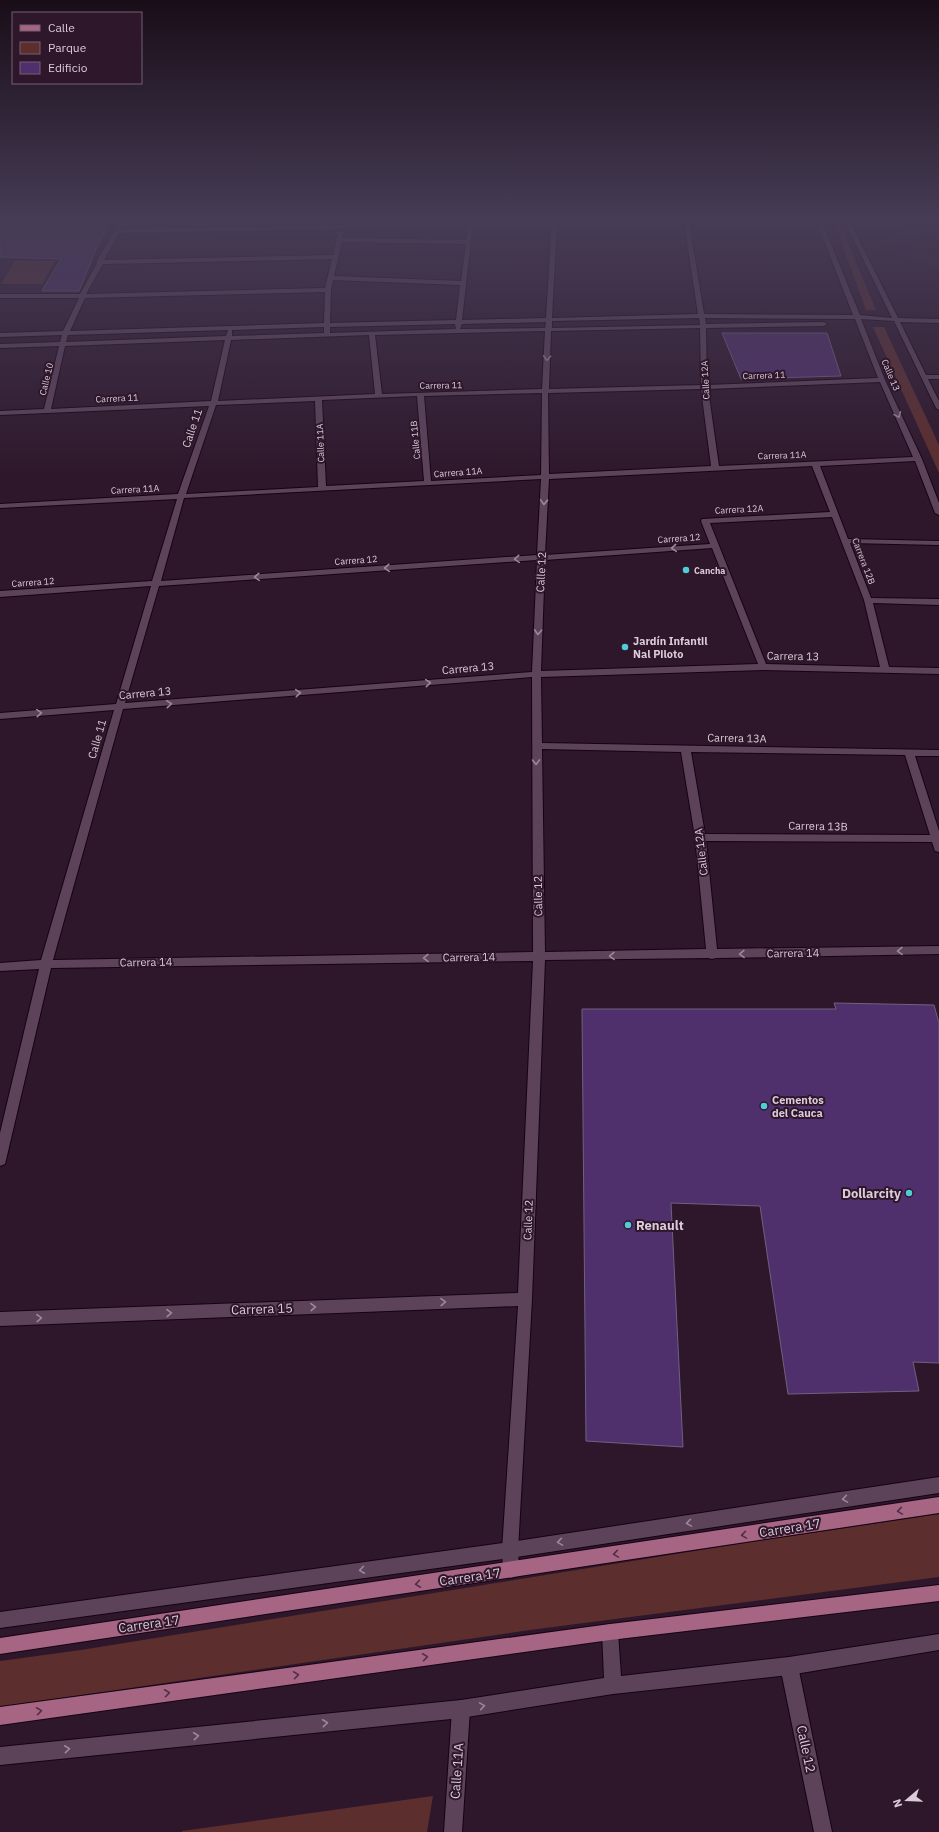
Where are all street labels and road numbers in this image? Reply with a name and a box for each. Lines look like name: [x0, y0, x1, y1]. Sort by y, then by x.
street label: Calle 13: [879, 358, 903, 392]
street label: Calle 12A: [698, 360, 712, 400]
street label: Calle 10: [37, 362, 55, 396]
street label: Carrera 11: [742, 369, 786, 381]
street label: Carrera 11: [419, 379, 463, 391]
street label: Carrera 11: [95, 391, 139, 405]
street label: Calle 11: [179, 406, 205, 449]
street label: Calle 11B: [408, 420, 422, 460]
street label: Calle 11A: [314, 423, 326, 463]
street label: Carrera 11A: [757, 449, 807, 461]
street label: Carrera 11A: [433, 465, 483, 479]
street label: Carrera 11A: [110, 482, 160, 496]
street label: Carrera 12A: [714, 502, 764, 516]
street label: Carrera 12: [657, 531, 701, 545]
street label: Carrera 12B: [850, 536, 878, 586]
street label: Calle 12: [533, 551, 549, 593]
street label: Carrera 12: [334, 553, 378, 567]
street label: Carrera 12: [11, 575, 55, 589]
street label: Carrera 13: [767, 649, 819, 663]
street label: Carrera 13: [441, 659, 495, 677]
street label: Carrera 13: [118, 684, 172, 702]
street label: Calle 11: [85, 717, 109, 760]
street label: Carrera 13A: [707, 730, 767, 746]
street label: Carrera 13B: [788, 818, 848, 834]
street label: Calle 12A: [691, 828, 711, 876]
street label: Calle 12: [531, 876, 545, 916]
street label: Carrera 14: [767, 946, 820, 960]
street label: Carrera 14: [443, 950, 496, 964]
street label: Carrera 14: [120, 955, 173, 969]
street label: Calle 12: [520, 1200, 536, 1240]
street label: Carrera 15: [231, 1299, 293, 1319]
street label: Carrera 17: [758, 1515, 822, 1541]
street label: Carrera 17: [438, 1564, 502, 1590]
street label: Carrera 17: [117, 1611, 181, 1637]
street label: Calle 12: [793, 1724, 819, 1774]
street label: Calle 11A: [447, 1742, 467, 1800]

